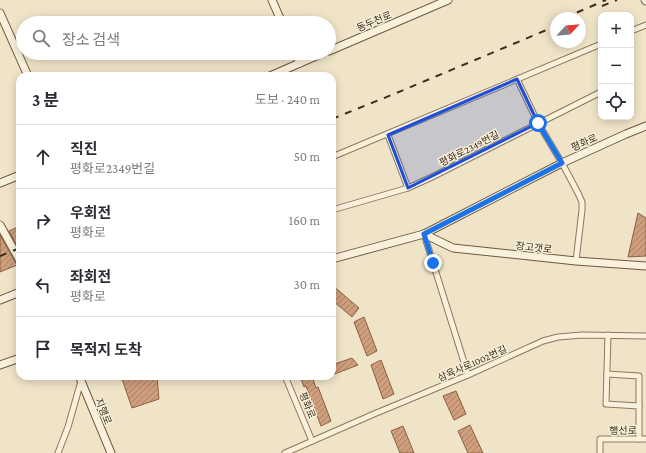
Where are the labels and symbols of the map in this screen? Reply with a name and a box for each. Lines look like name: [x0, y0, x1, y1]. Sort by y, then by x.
street label: 동두천로: [355, 9, 393, 34]
north arrow: [550, 12, 586, 48]
route start: [529, 114, 547, 132]
street label: 평화로2349번길: [438, 129, 501, 168]
street label: 평화로: [569, 132, 599, 153]
street label: 장고갯로: [515, 240, 553, 255]
route end: [424, 254, 442, 272]
street label: 삼육사로1002번길: [436, 343, 508, 384]
street label: 평화로: [297, 390, 318, 420]
street label: 지행로: [93, 396, 114, 426]
street label: 행선로: [609, 425, 637, 436]

